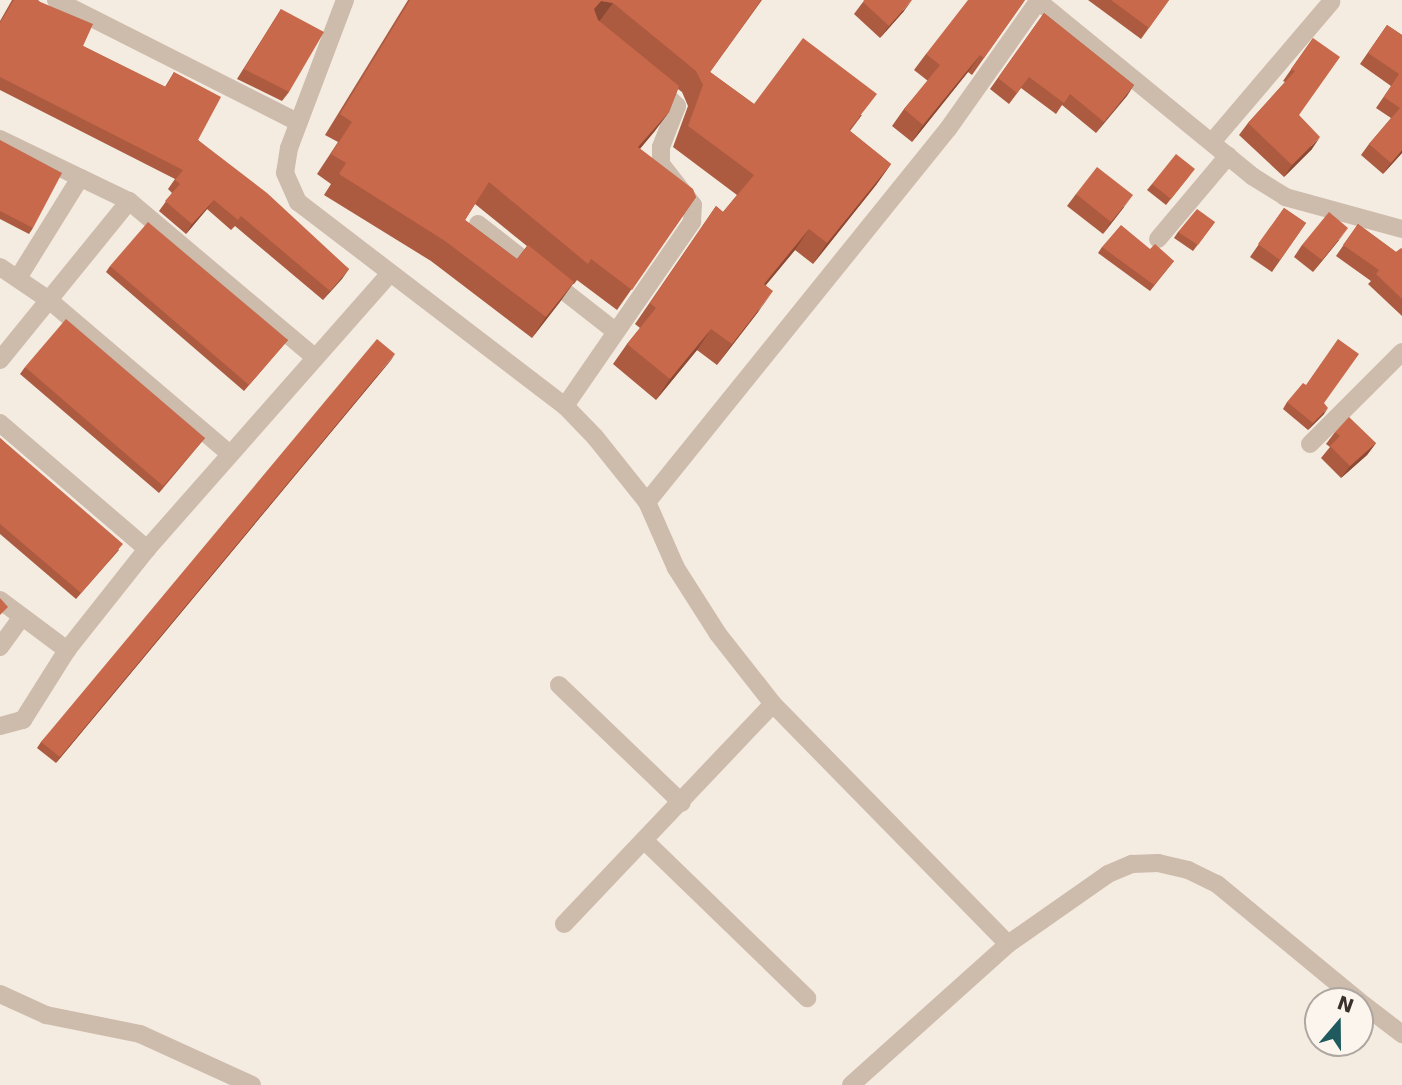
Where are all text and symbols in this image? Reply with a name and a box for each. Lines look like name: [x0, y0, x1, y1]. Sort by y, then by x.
north arrow: [1304, 987, 1374, 1057]
text: N: [1334, 991, 1357, 1017]

